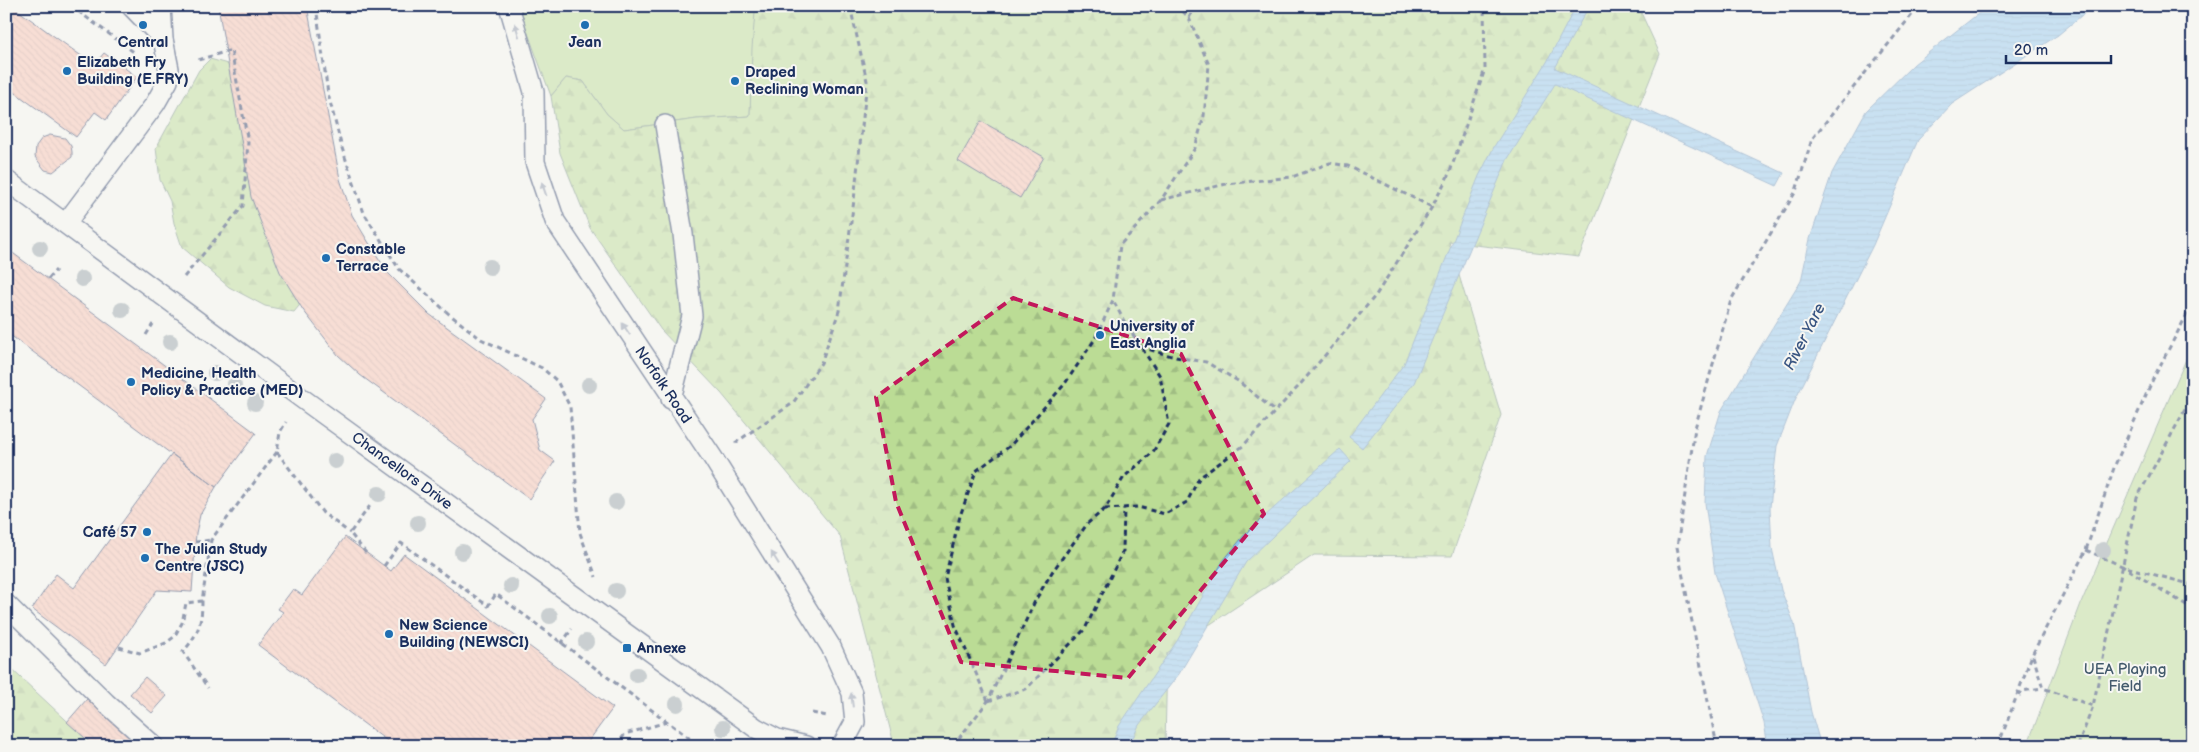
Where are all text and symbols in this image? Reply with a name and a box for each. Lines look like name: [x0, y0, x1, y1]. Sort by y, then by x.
marker: Central: [137, 19, 149, 31]
marker: Jean: [579, 19, 591, 31]
one-way arrow: [512, 23, 520, 38]
scale bar: [2006, 32, 2112, 64]
place label: Central: [118, 33, 168, 52]
place label: Jean: [568, 33, 602, 52]
text: 20 m: [2014, 41, 2048, 60]
place label: Elizabeth Fry Building (E.FRY): [77, 53, 189, 89]
place label: Draped Reclining Woman: [745, 63, 864, 99]
marker: Elizabeth Fry Building (E.FRY): [61, 65, 73, 77]
marker: Draped Reclining Woman: [729, 75, 741, 87]
one-way arrow: [540, 181, 548, 196]
place label: Constable Terrace: [336, 240, 406, 276]
marker: Constable Terrace: [320, 252, 332, 264]
water label: River Yare: [1780, 300, 1830, 374]
place label: University of East Anglia: [1110, 317, 1195, 353]
one-way arrow: [621, 322, 630, 335]
marker: University of East Anglia: [1094, 329, 1106, 341]
street label: Norfolk Road: [630, 343, 696, 427]
place label: Medicine, Health Policy & Practice (MED): [141, 364, 303, 400]
marker: Medicine, Health Policy & Practice (MED): [125, 376, 137, 388]
street label: Chancellors Drive: [348, 428, 456, 514]
place label: Café 57: [83, 523, 137, 542]
marker: Café 57: [141, 526, 153, 538]
place label: The Julian Study Centre (JSC): [155, 540, 267, 576]
marker: The Julian Study Centre (JSC): [139, 552, 151, 564]
one-way arrow: [771, 552, 780, 565]
place label: New Science Building (NEWSCI): [399, 616, 529, 652]
marker: New Science Building (NEWSCI): [383, 628, 395, 640]
place label: Annexe: [636, 639, 687, 658]
marker: Annexe: [621, 642, 633, 654]
park label: UEA Playing Field: [2084, 660, 2166, 696]
one-way arrow: [848, 692, 856, 708]

